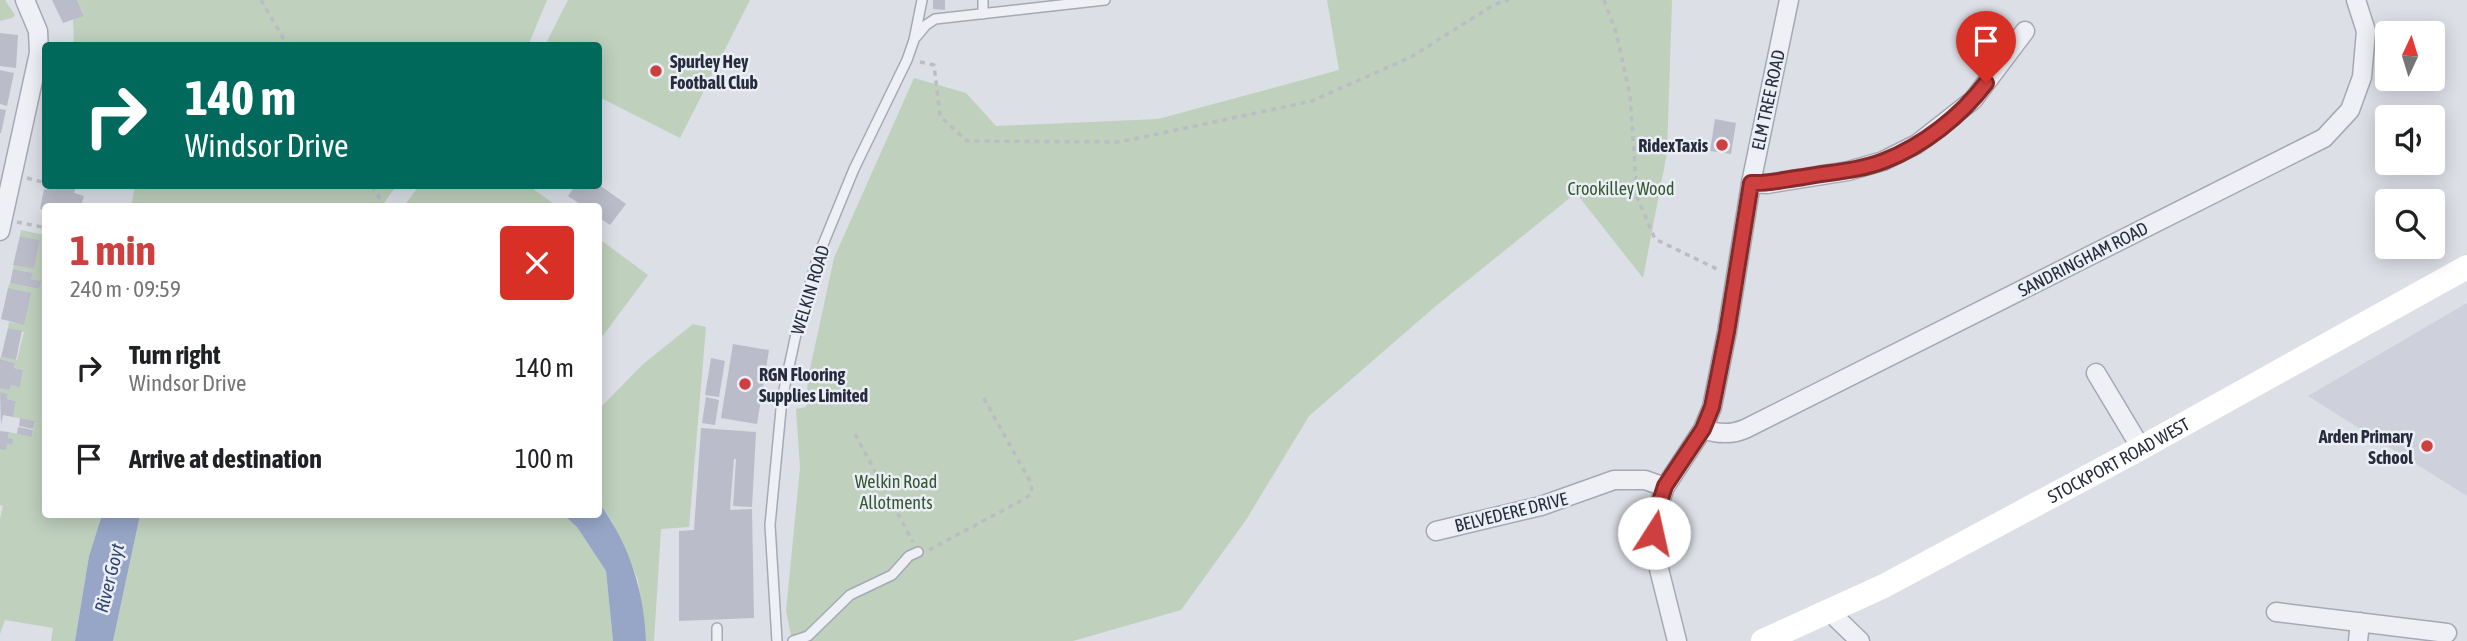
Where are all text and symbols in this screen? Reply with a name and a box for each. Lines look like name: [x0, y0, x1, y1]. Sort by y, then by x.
pin: [1956, 11, 2016, 83]
north arrow: [2375, 21, 2445, 91]
map controls: [2375, 21, 2445, 259]
icon: arrive: [1967, 22, 2005, 60]
street label: ELM TREE ROAD: [1747, 48, 1789, 152]
place label: Spurley Hey Football Club: [670, 51, 758, 93]
marker: Spurley Hey Football Club: [648, 63, 664, 79]
text: 140 m: [185, 69, 296, 125]
icon: right: [70, 70, 161, 161]
button: sound: [2375, 105, 2445, 175]
text: Windsor Drive: [185, 127, 349, 164]
place label: RidexTaxis: [1638, 135, 1709, 156]
marker: RidexTaxis: [1714, 137, 1730, 153]
park label: Crookilley Wood: [1567, 178, 1675, 199]
button: search: [2375, 189, 2445, 259]
street label: SANDRINGHAM ROAD: [2015, 217, 2151, 301]
text: 1 min: [70, 226, 156, 274]
button: close: [500, 226, 574, 300]
street label: WELKIN ROAD: [786, 243, 834, 337]
text: 240 m · 09:59: [70, 276, 181, 302]
text: Turn right: [129, 340, 220, 370]
icon: right: [70, 349, 108, 387]
text: 140 m: [515, 353, 574, 383]
place label: RGN Flooring Supplies Limited: [759, 364, 868, 406]
text: Windsor Drive: [129, 370, 247, 396]
marker: RGN Flooring Supplies Limited: [737, 376, 753, 392]
street label: STOCKPORT ROAD WEST: [2044, 413, 2193, 507]
place label: Arden Primary School: [2318, 426, 2414, 468]
marker: Arden Primary School: [2419, 438, 2435, 454]
icon: arrive: [70, 440, 108, 478]
text: Arrive at destination: [129, 444, 322, 474]
text: 100 m: [515, 444, 574, 474]
park label: Welkin Road Allotments: [855, 471, 937, 513]
street label: BELVEDERE DRIVE: [1452, 488, 1570, 536]
position arrow: [1617, 496, 1691, 570]
water label: River Goyt: [90, 541, 128, 615]

